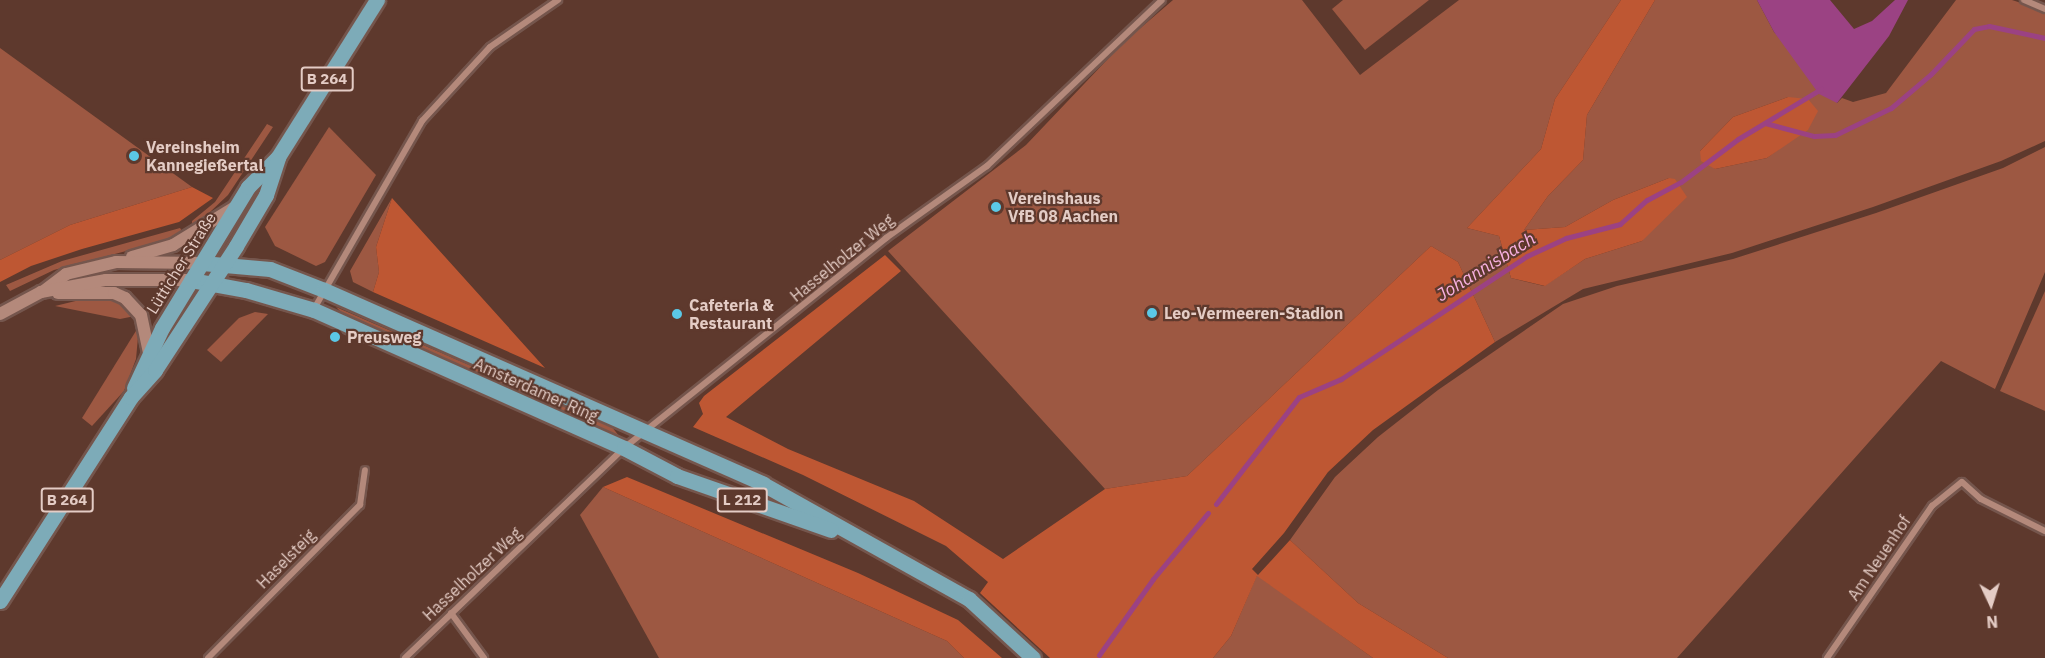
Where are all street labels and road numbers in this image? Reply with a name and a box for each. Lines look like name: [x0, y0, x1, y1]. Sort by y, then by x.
road number: B 264: [300, 67, 354, 91]
street label: Lütticher Straße: [142, 209, 220, 317]
street label: Hasselholzer Weg: [786, 210, 898, 306]
street label: Amsterdamer Ring: [471, 354, 601, 426]
road number: B 264: [40, 488, 94, 512]
road number: L 212: [716, 488, 768, 512]
street label: Am Neuenhof: [1844, 512, 1914, 604]
street label: Hasselholzer Weg: [419, 523, 525, 625]
street label: Haselsteig: [253, 526, 319, 592]

